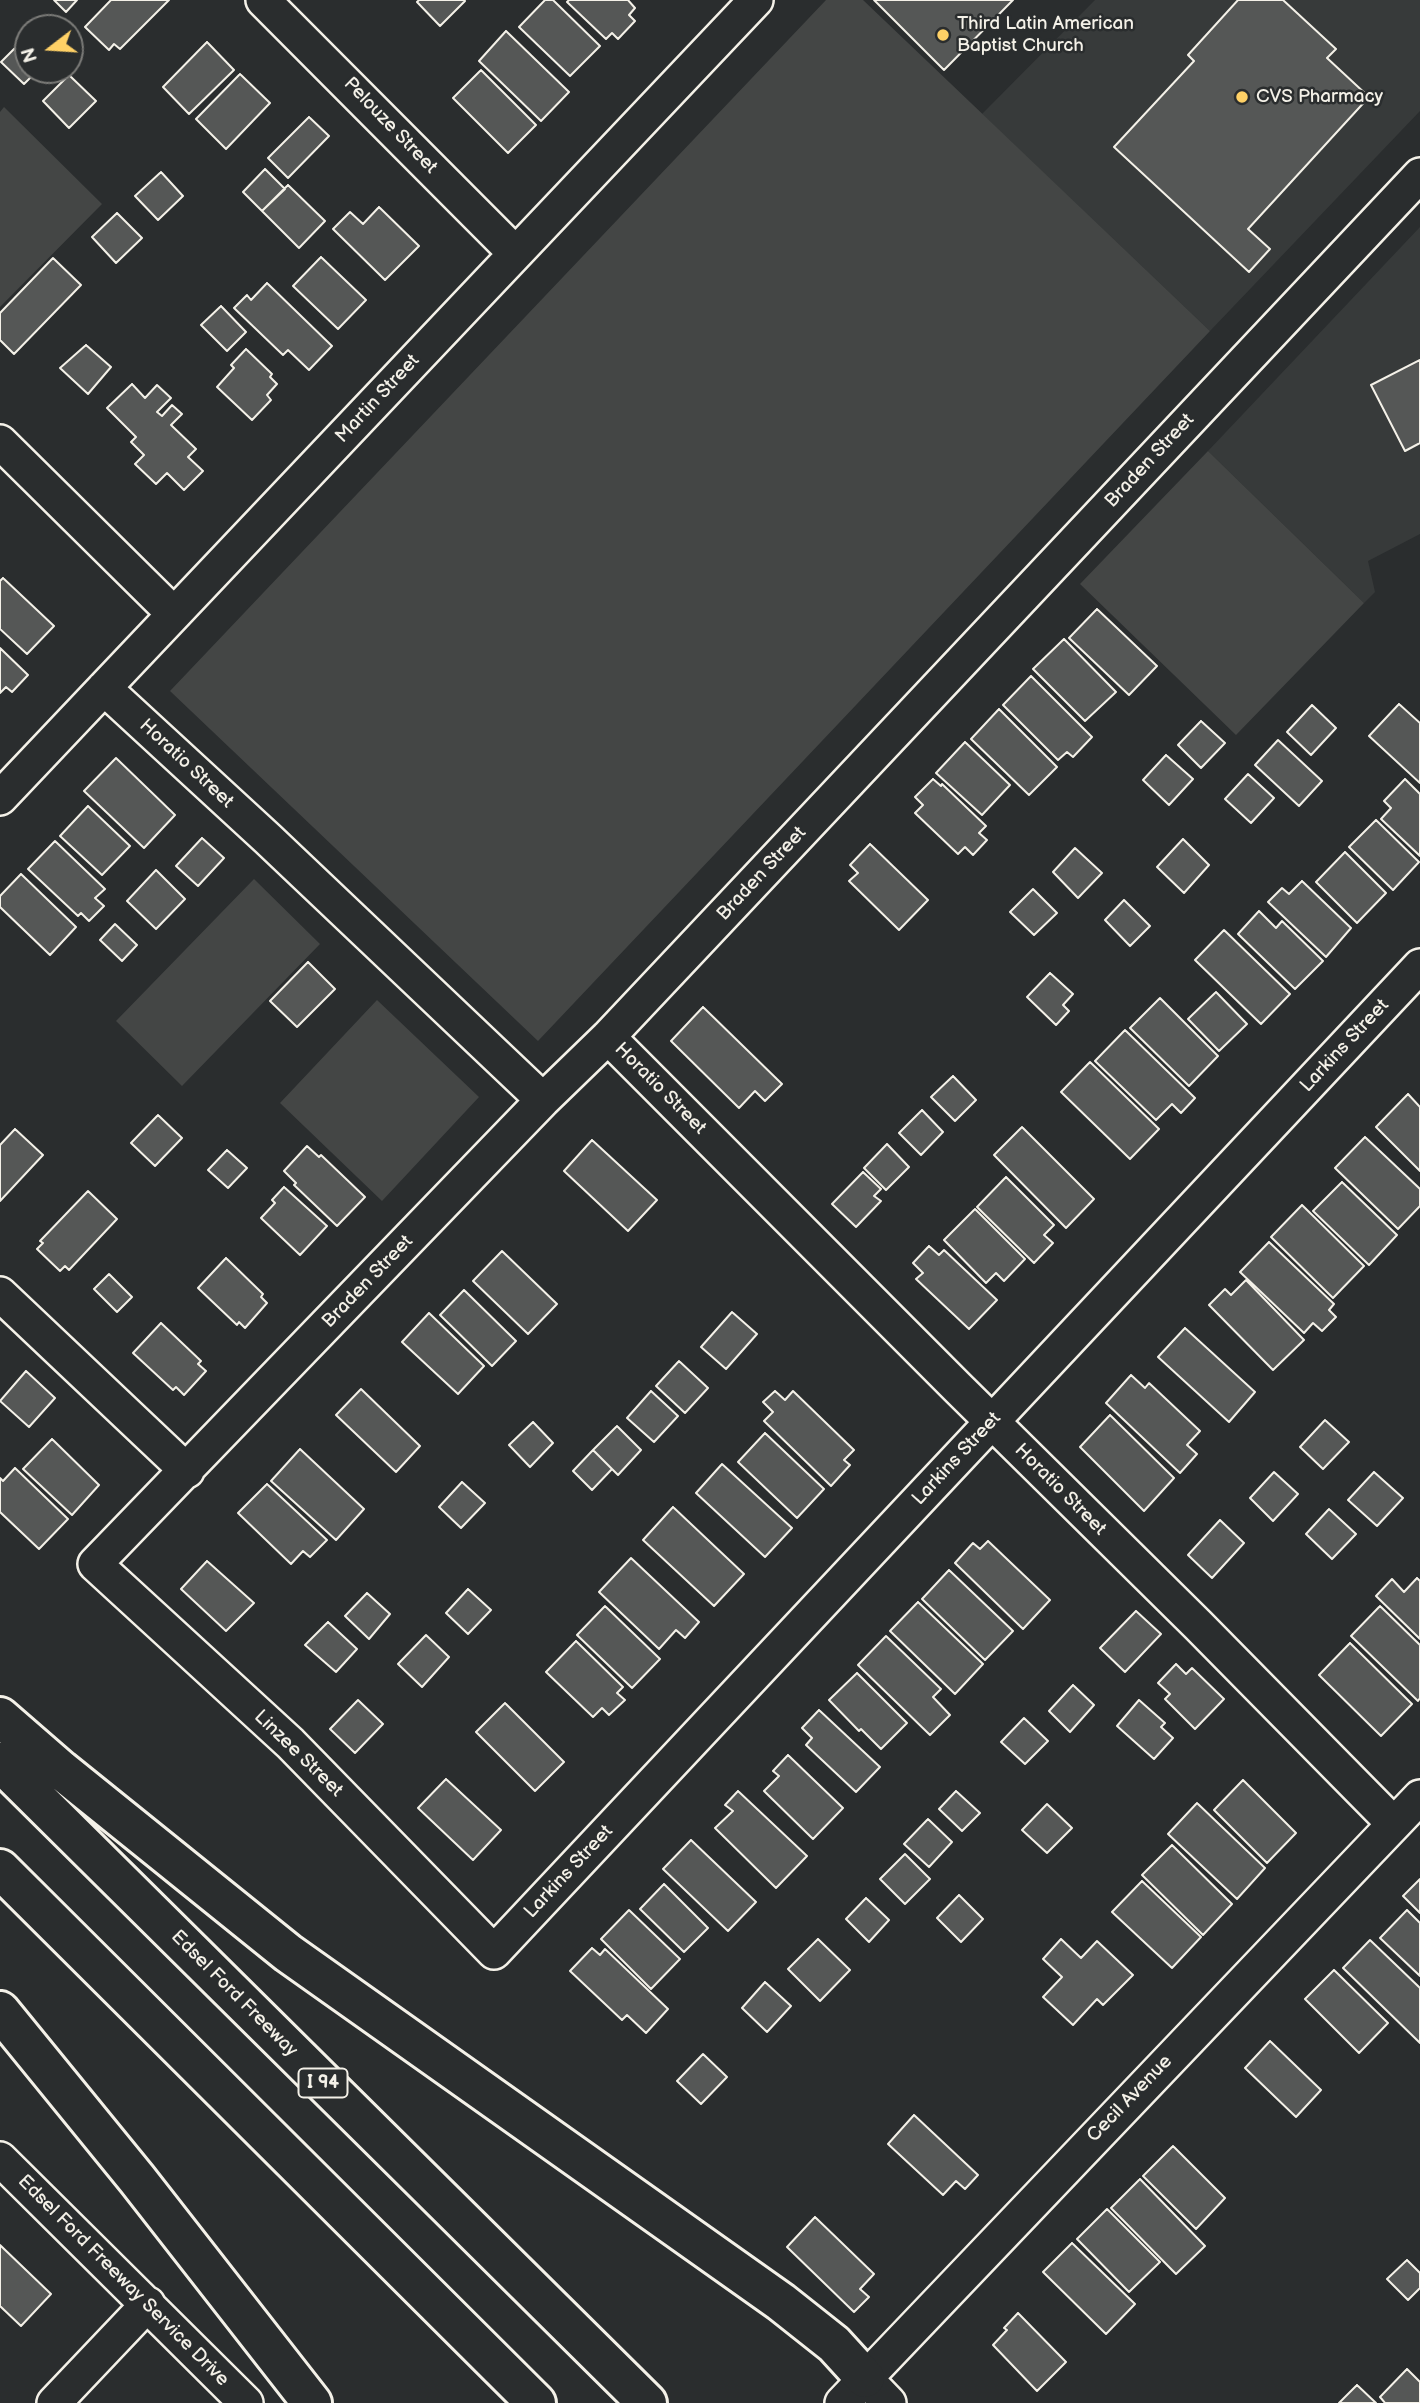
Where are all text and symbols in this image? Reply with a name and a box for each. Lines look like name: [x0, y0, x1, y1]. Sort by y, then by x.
place label: Third Latin American Baptist Church: [957, 13, 1134, 57]
north arrow: [14, 14, 84, 84]
marker: Third Latin American Baptist Church: [935, 27, 951, 43]
text: N: [17, 45, 43, 65]
street label: Pelouze Street: [338, 73, 442, 179]
place label: CVS Pharmacy: [1256, 86, 1383, 108]
marker: CVS Pharmacy: [1234, 89, 1250, 105]
street label: Martin Street: [331, 350, 425, 448]
street label: Braden Street: [1101, 409, 1199, 513]
street label: Horatio Street: [134, 715, 238, 813]
street label: Braden Street: [713, 822, 811, 926]
street label: Larkins Street: [1296, 995, 1394, 1097]
street label: Horatio Street: [609, 1038, 711, 1140]
street label: Braden Street: [318, 1231, 418, 1333]
street label: Larkins Street: [908, 1408, 1006, 1510]
street label: Horatio Street: [1009, 1439, 1111, 1541]
street label: Linzee Street: [249, 1706, 347, 1802]
street label: Larkins Street: [520, 1821, 618, 1923]
street label: Edsel Ford Freeway: [166, 1926, 302, 2062]
street label: Cecil Avenue: [1083, 2051, 1177, 2147]
road number: I 94: [298, 2068, 348, 2098]
street label: Edsel Ford Freeway Service Drive: [13, 2171, 233, 2391]

